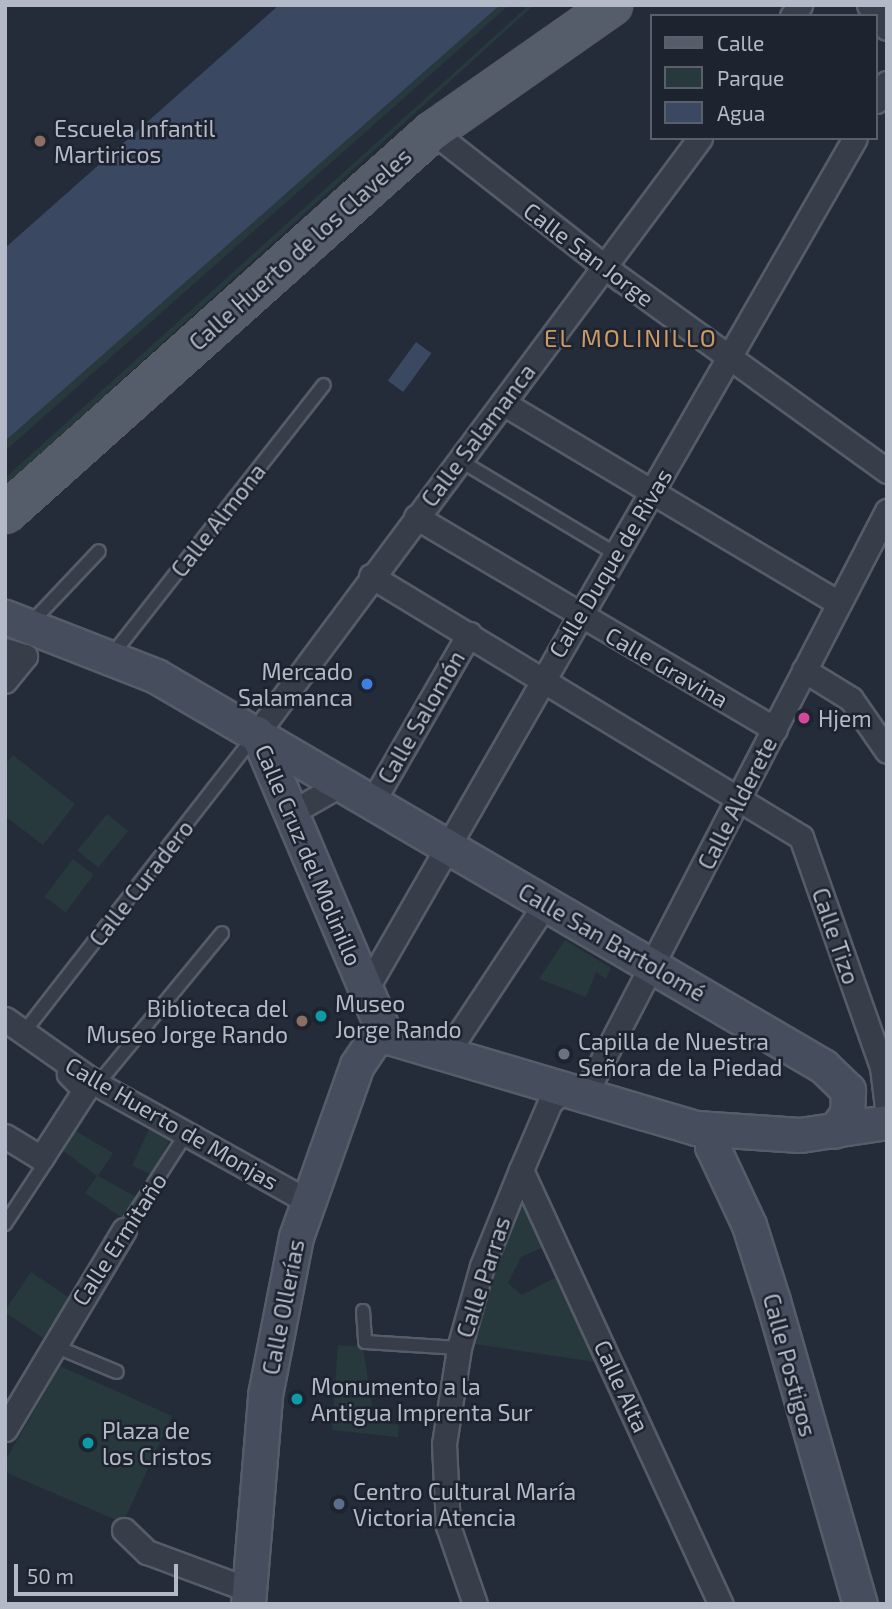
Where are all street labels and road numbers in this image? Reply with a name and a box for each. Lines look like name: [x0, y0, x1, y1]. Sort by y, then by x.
street label: Calle Huerto de los Claveles: [183, 142, 417, 356]
street label: Calle San Jorge: [518, 196, 660, 312]
street label: Calle Salamanca: [415, 358, 541, 512]
street label: Calle Almona: [165, 457, 271, 583]
street label: Calle Duque de Rivas: [543, 463, 677, 663]
street label: Calle Gravina: [601, 621, 733, 713]
street label: Calle Salomón: [372, 646, 470, 788]
street label: Calle Alderete: [692, 732, 782, 874]
street label: Calle Cruz del Molinillo: [250, 740, 368, 970]
street label: Calle Curadero: [83, 814, 199, 952]
street label: Calle San Bartolomé: [514, 877, 710, 1007]
street label: Calle Tizo: [807, 884, 865, 988]
street label: Calle Huerto de Monjas: [61, 1051, 283, 1195]
street label: Calle Ermitaño: [66, 1167, 172, 1311]
street label: Calle Parras: [450, 1213, 516, 1341]
street label: Calle Ollerías: [256, 1237, 310, 1377]
street label: Calle Postigos: [758, 1290, 822, 1440]
street label: Calle Alta: [589, 1335, 655, 1437]

